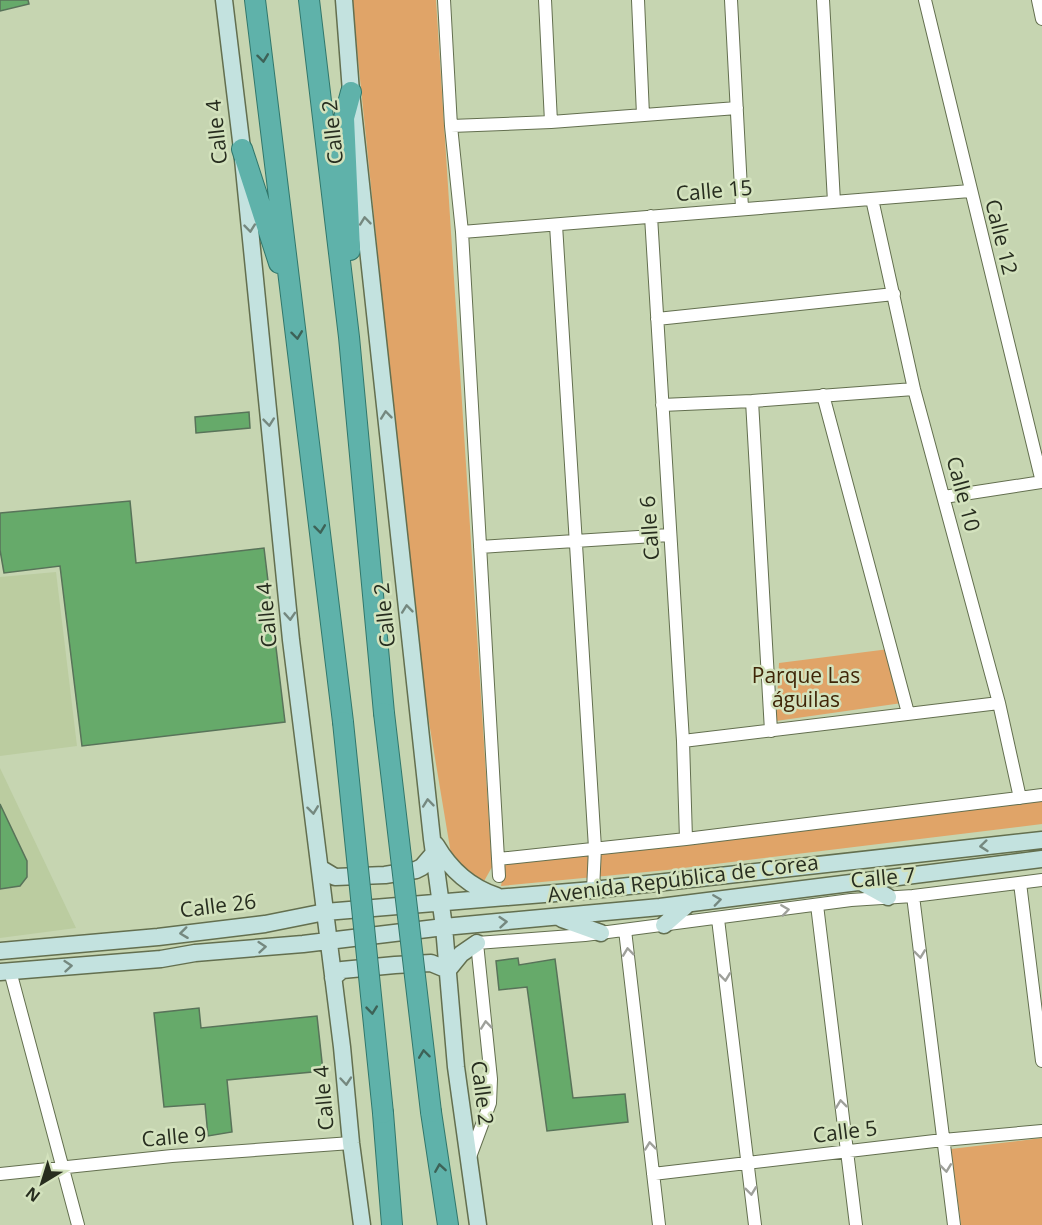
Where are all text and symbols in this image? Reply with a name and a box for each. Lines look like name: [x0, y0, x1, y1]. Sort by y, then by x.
one-way arrow: [256, 53, 268, 63]
street label: Calle 4: [199, 98, 233, 166]
street label: Calle 2: [315, 98, 349, 166]
street label: Calle 15: [674, 173, 753, 207]
street label: Calle 12: [979, 196, 1025, 277]
one-way arrow: [359, 217, 372, 226]
one-way arrow: [243, 224, 256, 233]
one-way arrow: [290, 330, 303, 339]
one-way arrow: [380, 410, 393, 420]
one-way arrow: [262, 418, 275, 427]
street label: Calle 10: [941, 453, 987, 534]
street label: Calle 6: [633, 495, 665, 561]
one-way arrow: [313, 524, 326, 533]
street label: Calle 2: [367, 581, 401, 649]
street label: Calle 4: [249, 582, 283, 649]
one-way arrow: [401, 604, 414, 613]
one-way arrow: [283, 612, 296, 621]
park label: Parque Las águilas: [752, 661, 860, 713]
one-way arrow: [423, 798, 435, 807]
one-way arrow: [306, 805, 319, 814]
one-way arrow: [979, 839, 988, 852]
street label: Avenida República de Corea: [546, 847, 820, 909]
street label: Calle 7: [849, 860, 916, 894]
street label: Calle 26: [178, 886, 258, 924]
one-way arrow: [713, 894, 722, 906]
one-way arrow: [781, 904, 790, 916]
one-way arrow: [498, 916, 507, 929]
one-way arrow: [179, 927, 188, 939]
one-way arrow: [258, 941, 267, 954]
one-way arrow: [622, 948, 635, 957]
one-way arrow: [914, 949, 926, 958]
one-way arrow: [64, 960, 73, 973]
one-way arrow: [718, 972, 731, 981]
one-way arrow: [365, 1005, 378, 1014]
one-way arrow: [480, 1020, 493, 1029]
one-way arrow: [418, 1049, 431, 1058]
street label: Calle 2: [465, 1059, 501, 1127]
street label: Calle 4: [306, 1065, 340, 1132]
one-way arrow: [339, 1077, 352, 1086]
one-way arrow: [836, 1100, 848, 1109]
street label: Calle 5: [811, 1113, 879, 1149]
street label: Calle 9: [140, 1119, 207, 1153]
one-way arrow: [644, 1141, 657, 1151]
north arrow: [12, 1153, 72, 1213]
one-way arrow: [434, 1164, 446, 1173]
one-way arrow: [940, 1164, 952, 1173]
text: N: [21, 1182, 45, 1207]
one-way arrow: [744, 1187, 757, 1196]

